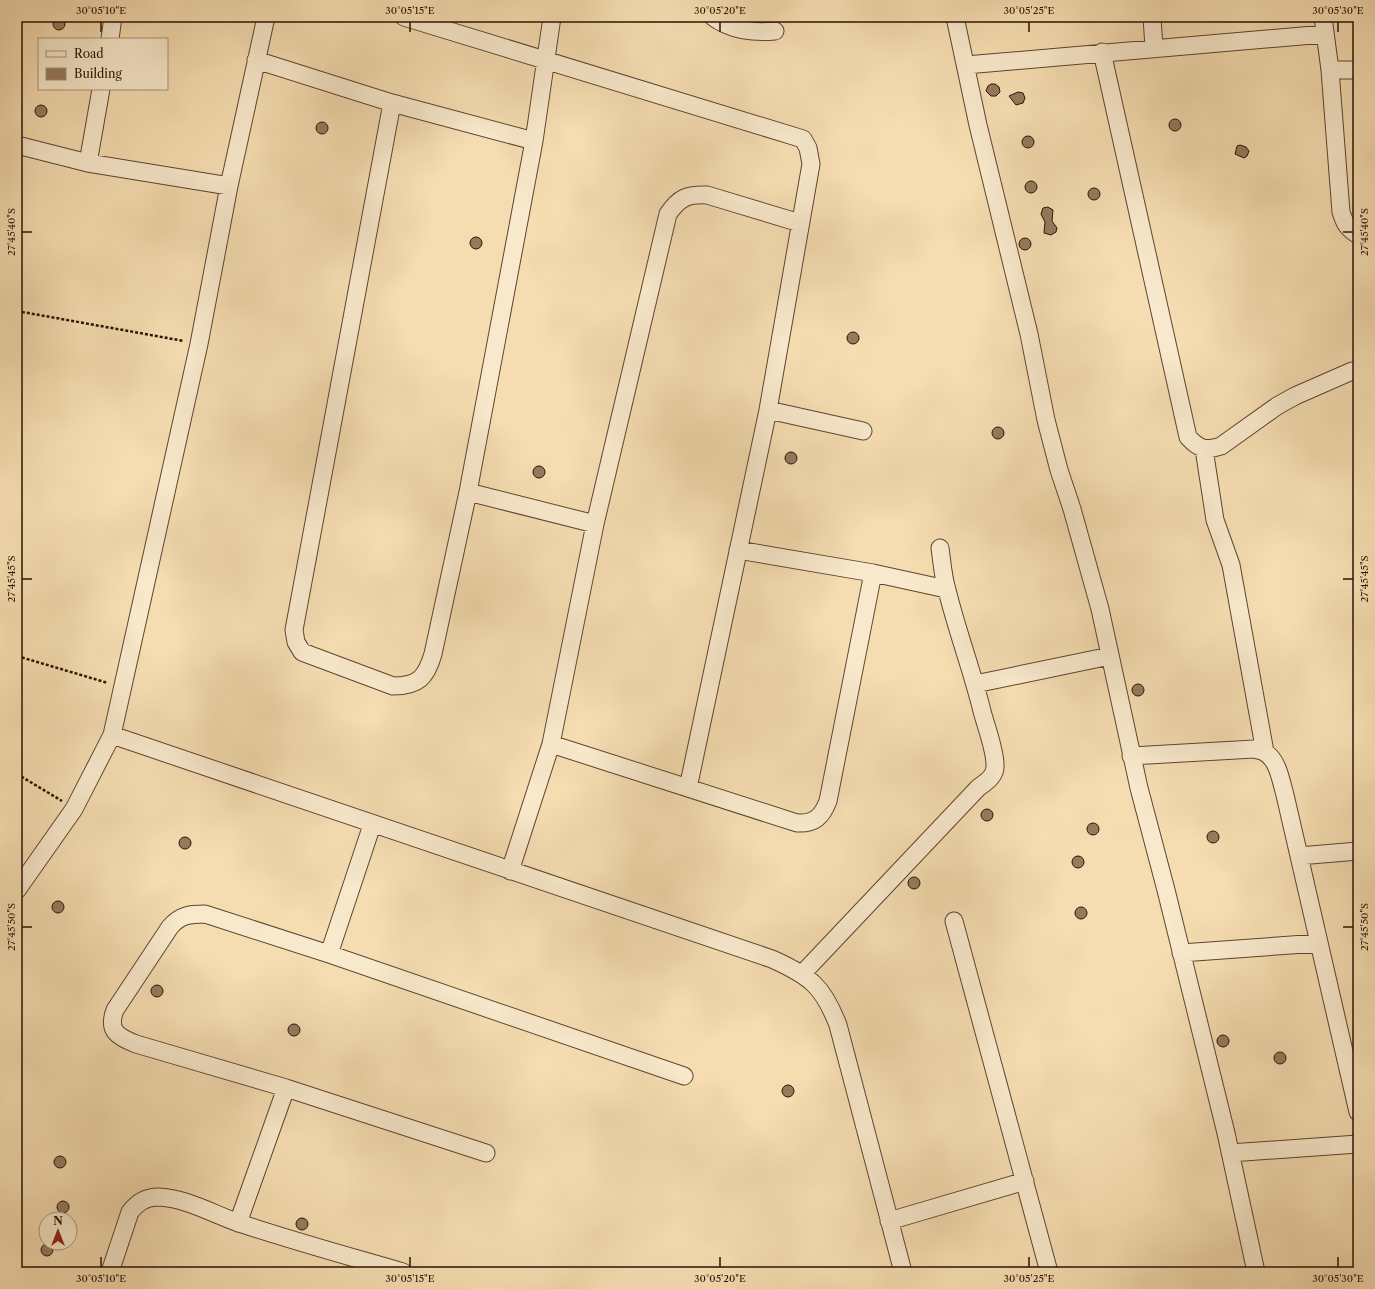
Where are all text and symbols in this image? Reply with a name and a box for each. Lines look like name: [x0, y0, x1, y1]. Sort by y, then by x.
text: 30°05'10"E: [76, 4, 126, 17]
text: 30°05'15"E: [385, 4, 435, 17]
text: 30°05'20"E: [694, 4, 746, 17]
text: 30°05'25"E: [1004, 4, 1055, 17]
text: 30°05'30"E: [1312, 4, 1364, 17]
legend: [38, 38, 168, 90]
text: Road: [74, 46, 104, 61]
text: Building: [74, 66, 122, 81]
text: 27°45'40"S: [5, 208, 18, 256]
text: 27°45'40"S: [1358, 208, 1371, 256]
text: 27°45'45"S: [5, 555, 18, 603]
text: 27°45'45"S: [1358, 555, 1371, 603]
text: 27°45'50"S: [5, 903, 18, 951]
text: 27°45'50"S: [1358, 903, 1371, 951]
north arrow: [38, 1211, 78, 1251]
text: N: [53, 1214, 63, 1228]
text: 30°05'10"E: [76, 1272, 126, 1285]
text: 30°05'15"E: [385, 1272, 435, 1285]
text: 30°05'20"E: [694, 1272, 746, 1285]
text: 30°05'25"E: [1004, 1272, 1055, 1285]
text: 30°05'30"E: [1312, 1272, 1364, 1285]

